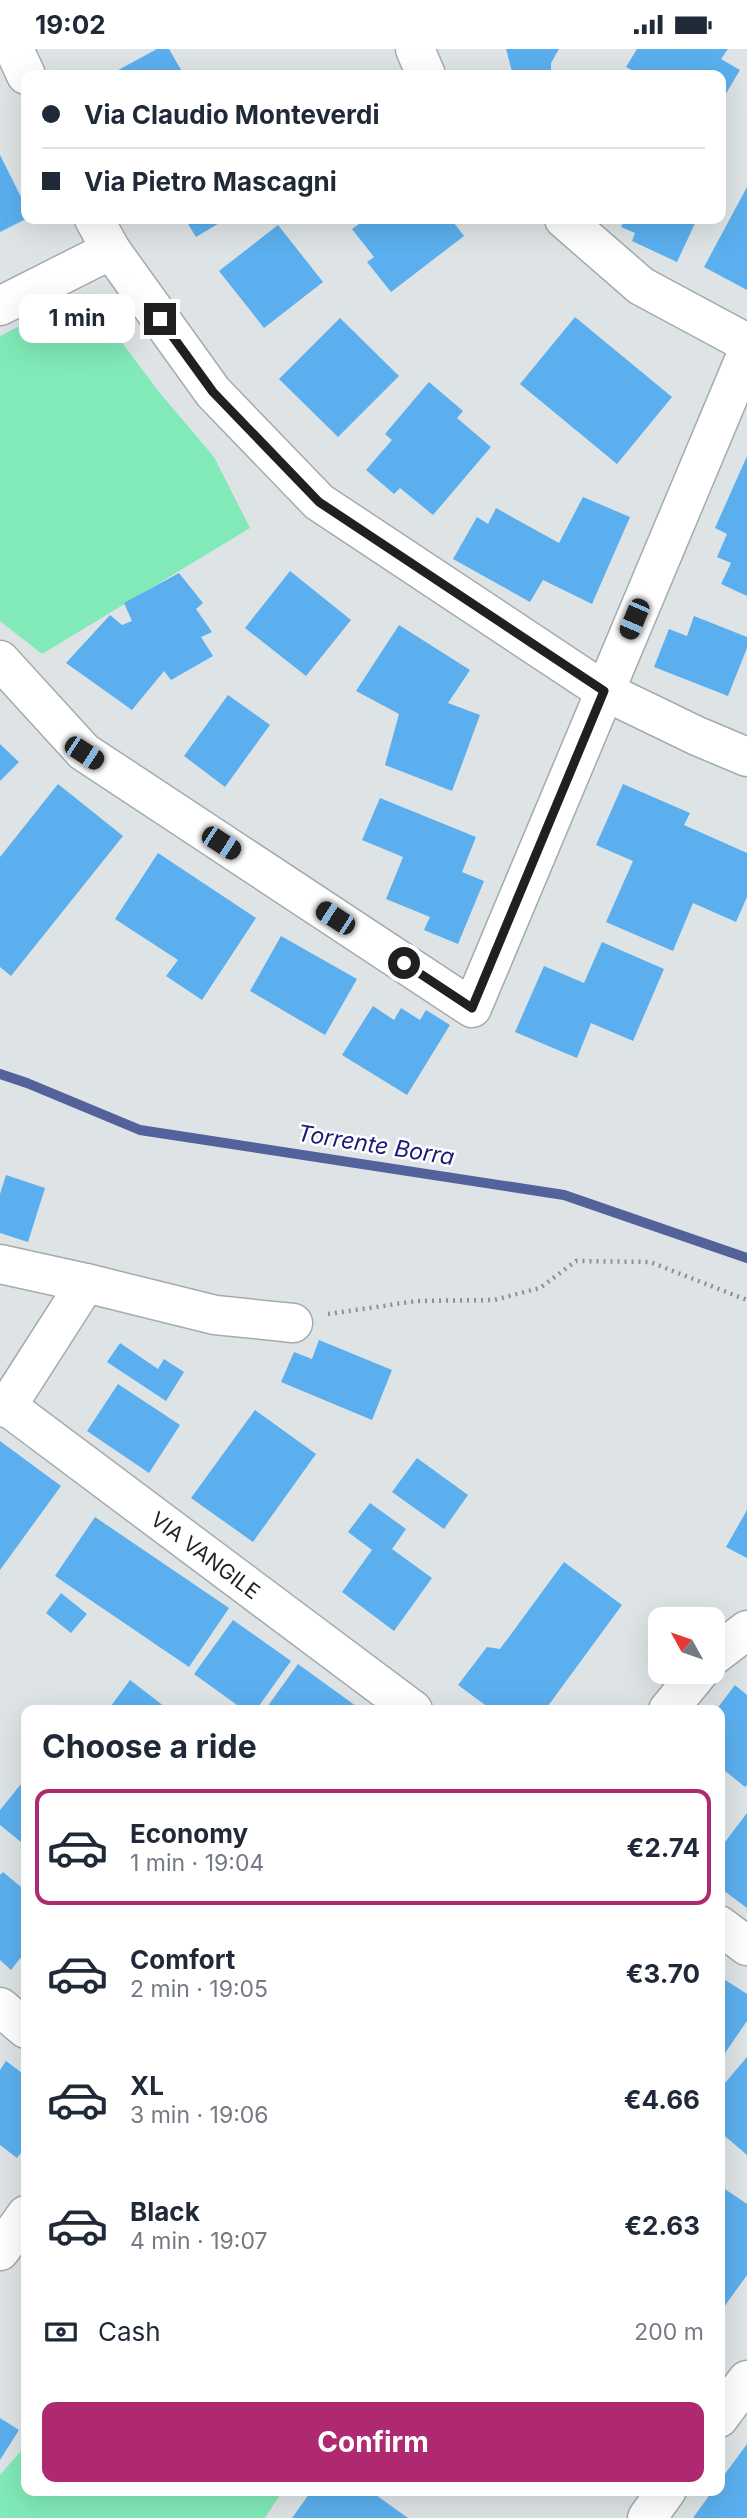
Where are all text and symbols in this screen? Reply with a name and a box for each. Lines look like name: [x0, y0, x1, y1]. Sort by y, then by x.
text: 19:02: [35, 9, 106, 40]
text: Via Claudio Monteverdi: [84, 99, 379, 130]
text: Via Pietro Mascagni: [84, 166, 337, 197]
callout: 1 min: [20, 295, 136, 343]
route end: [144, 303, 176, 335]
text: 1 min: [49, 304, 105, 332]
car: [617, 596, 652, 642]
car: [61, 733, 108, 773]
car: [198, 823, 245, 863]
car: [312, 898, 359, 938]
route start: [388, 947, 420, 979]
water label: Torrente Borra: [296, 1119, 456, 1171]
street label: VIA VANGILE: [146, 1506, 265, 1604]
north arrow: [648, 1607, 724, 1683]
map controls: [648, 1607, 725, 1684]
text: Choose a ride: [42, 1727, 257, 1766]
icon: car: [46, 1816, 109, 1879]
text: Economy: [130, 1818, 248, 1849]
text: €2.74: [627, 1832, 700, 1863]
text: 1 min · 19:04: [130, 1849, 264, 1877]
icon: car: [46, 1942, 109, 2005]
text: Comfort: [130, 1944, 235, 1975]
text: €3.70: [626, 1958, 700, 1989]
text: 2 min · 19:05: [130, 1975, 268, 2003]
icon: car: [46, 2068, 109, 2131]
text: XL: [130, 2070, 164, 2101]
text: €4.66: [624, 2084, 700, 2115]
text: 3 min · 19:06: [130, 2101, 269, 2129]
icon: car: [46, 2194, 109, 2257]
text: Black: [130, 2196, 200, 2227]
text: €2.63: [624, 2210, 700, 2241]
text: 4 min · 19:07: [130, 2227, 268, 2255]
icon: cash: [42, 2313, 80, 2351]
text: Cash: [98, 2316, 161, 2347]
text: 200 m: [634, 2318, 704, 2346]
button: Confirm: [42, 2402, 704, 2482]

